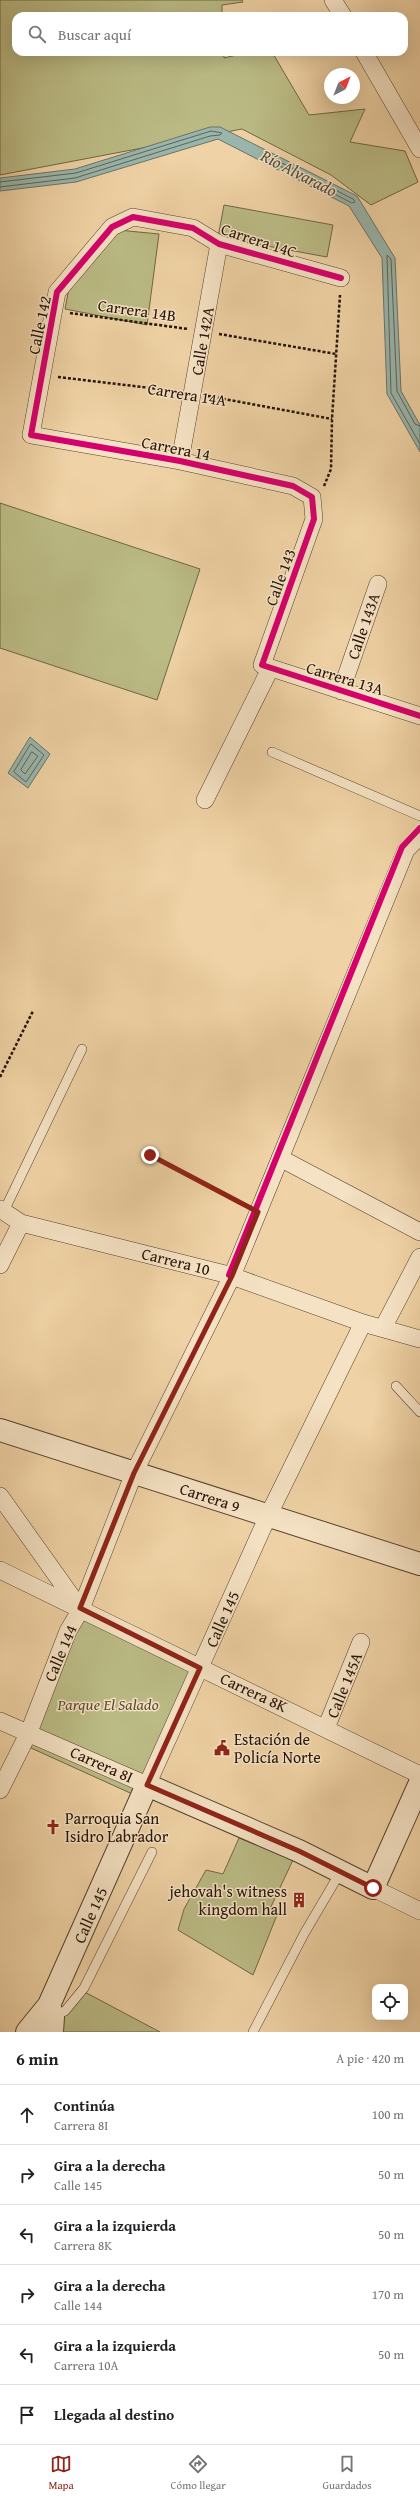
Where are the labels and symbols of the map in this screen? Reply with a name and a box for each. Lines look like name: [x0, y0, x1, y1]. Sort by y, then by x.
north arrow: [324, 68, 360, 104]
water label: Río Alvarado: [256, 142, 342, 202]
street label: Carrera 14C: [218, 216, 300, 264]
street label: Calle 142: [21, 293, 57, 357]
street label: Carrera 14B: [96, 293, 178, 327]
street label: Calle 142A: [184, 305, 220, 377]
street label: Carrera 14A: [146, 376, 228, 412]
street label: Carrera 14: [140, 430, 213, 466]
street label: Calle 143: [259, 545, 301, 609]
street label: Calle 143A: [340, 589, 386, 663]
street label: Carrera 13A: [304, 655, 387, 701]
route end: [141, 1146, 159, 1164]
street label: Carrera 10: [139, 1241, 213, 1281]
street label: Carrera 9: [177, 1476, 243, 1518]
street label: Calle 145: [199, 1587, 245, 1651]
street label: Calle 144: [37, 1621, 83, 1685]
street label: Calle 145A: [320, 1648, 368, 1722]
street label: Carrera 8K: [217, 1666, 292, 1718]
park label: Parque El Salado: [56, 1692, 159, 1716]
place label: Estación de Policía Norte: [234, 1727, 321, 1769]
street label: Carrera 8I: [67, 1739, 137, 1789]
public building icon: Estación de Policía Norte: [213, 1739, 231, 1757]
place label: Parroquia San Isidro Labrador: [65, 1806, 169, 1848]
church icon: Parroquia San Isidro Labrador: [44, 1818, 62, 1836]
place label: jehovah's witness kingdom hall: [167, 1879, 288, 1921]
route start: [364, 1879, 382, 1897]
street label: Calle 145: [67, 1883, 113, 1947]
building icon: jehovah's witness kingdom hall: [290, 1891, 308, 1909]

